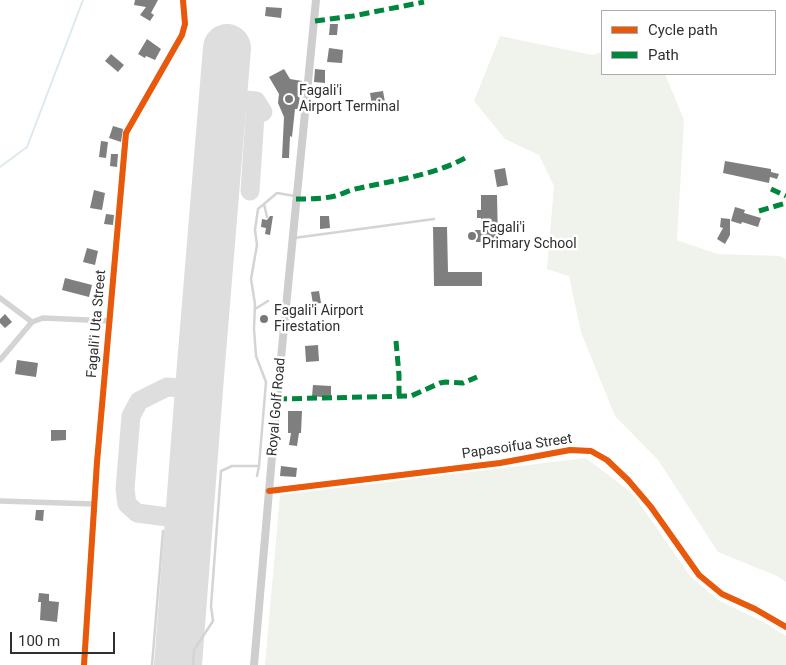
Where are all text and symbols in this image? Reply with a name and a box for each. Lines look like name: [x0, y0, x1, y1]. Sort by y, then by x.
legend: [601, 10, 776, 75]
text: Cycle path: [648, 21, 718, 39]
text: Path: [648, 46, 679, 64]
place label: Fagali'i Airport Terminal: [299, 83, 400, 115]
marker: Fagali'i Airport Terminal: [283, 93, 295, 105]
place label: Fagali'i Primary School: [482, 220, 577, 252]
marker: Fagali'i Primary School: [466, 230, 478, 242]
street label: Fagali'i Uta Street: [84, 269, 110, 379]
place label: Fagali'i Airport Firestation: [274, 303, 364, 336]
marker: Fagali'i Airport Firestation: [258, 313, 270, 325]
street label: Royal Golf Road: [264, 357, 290, 457]
street label: Papasoifua Street: [461, 431, 573, 463]
scale bar: [12, 622, 118, 654]
text: 100 m: [18, 632, 60, 650]

